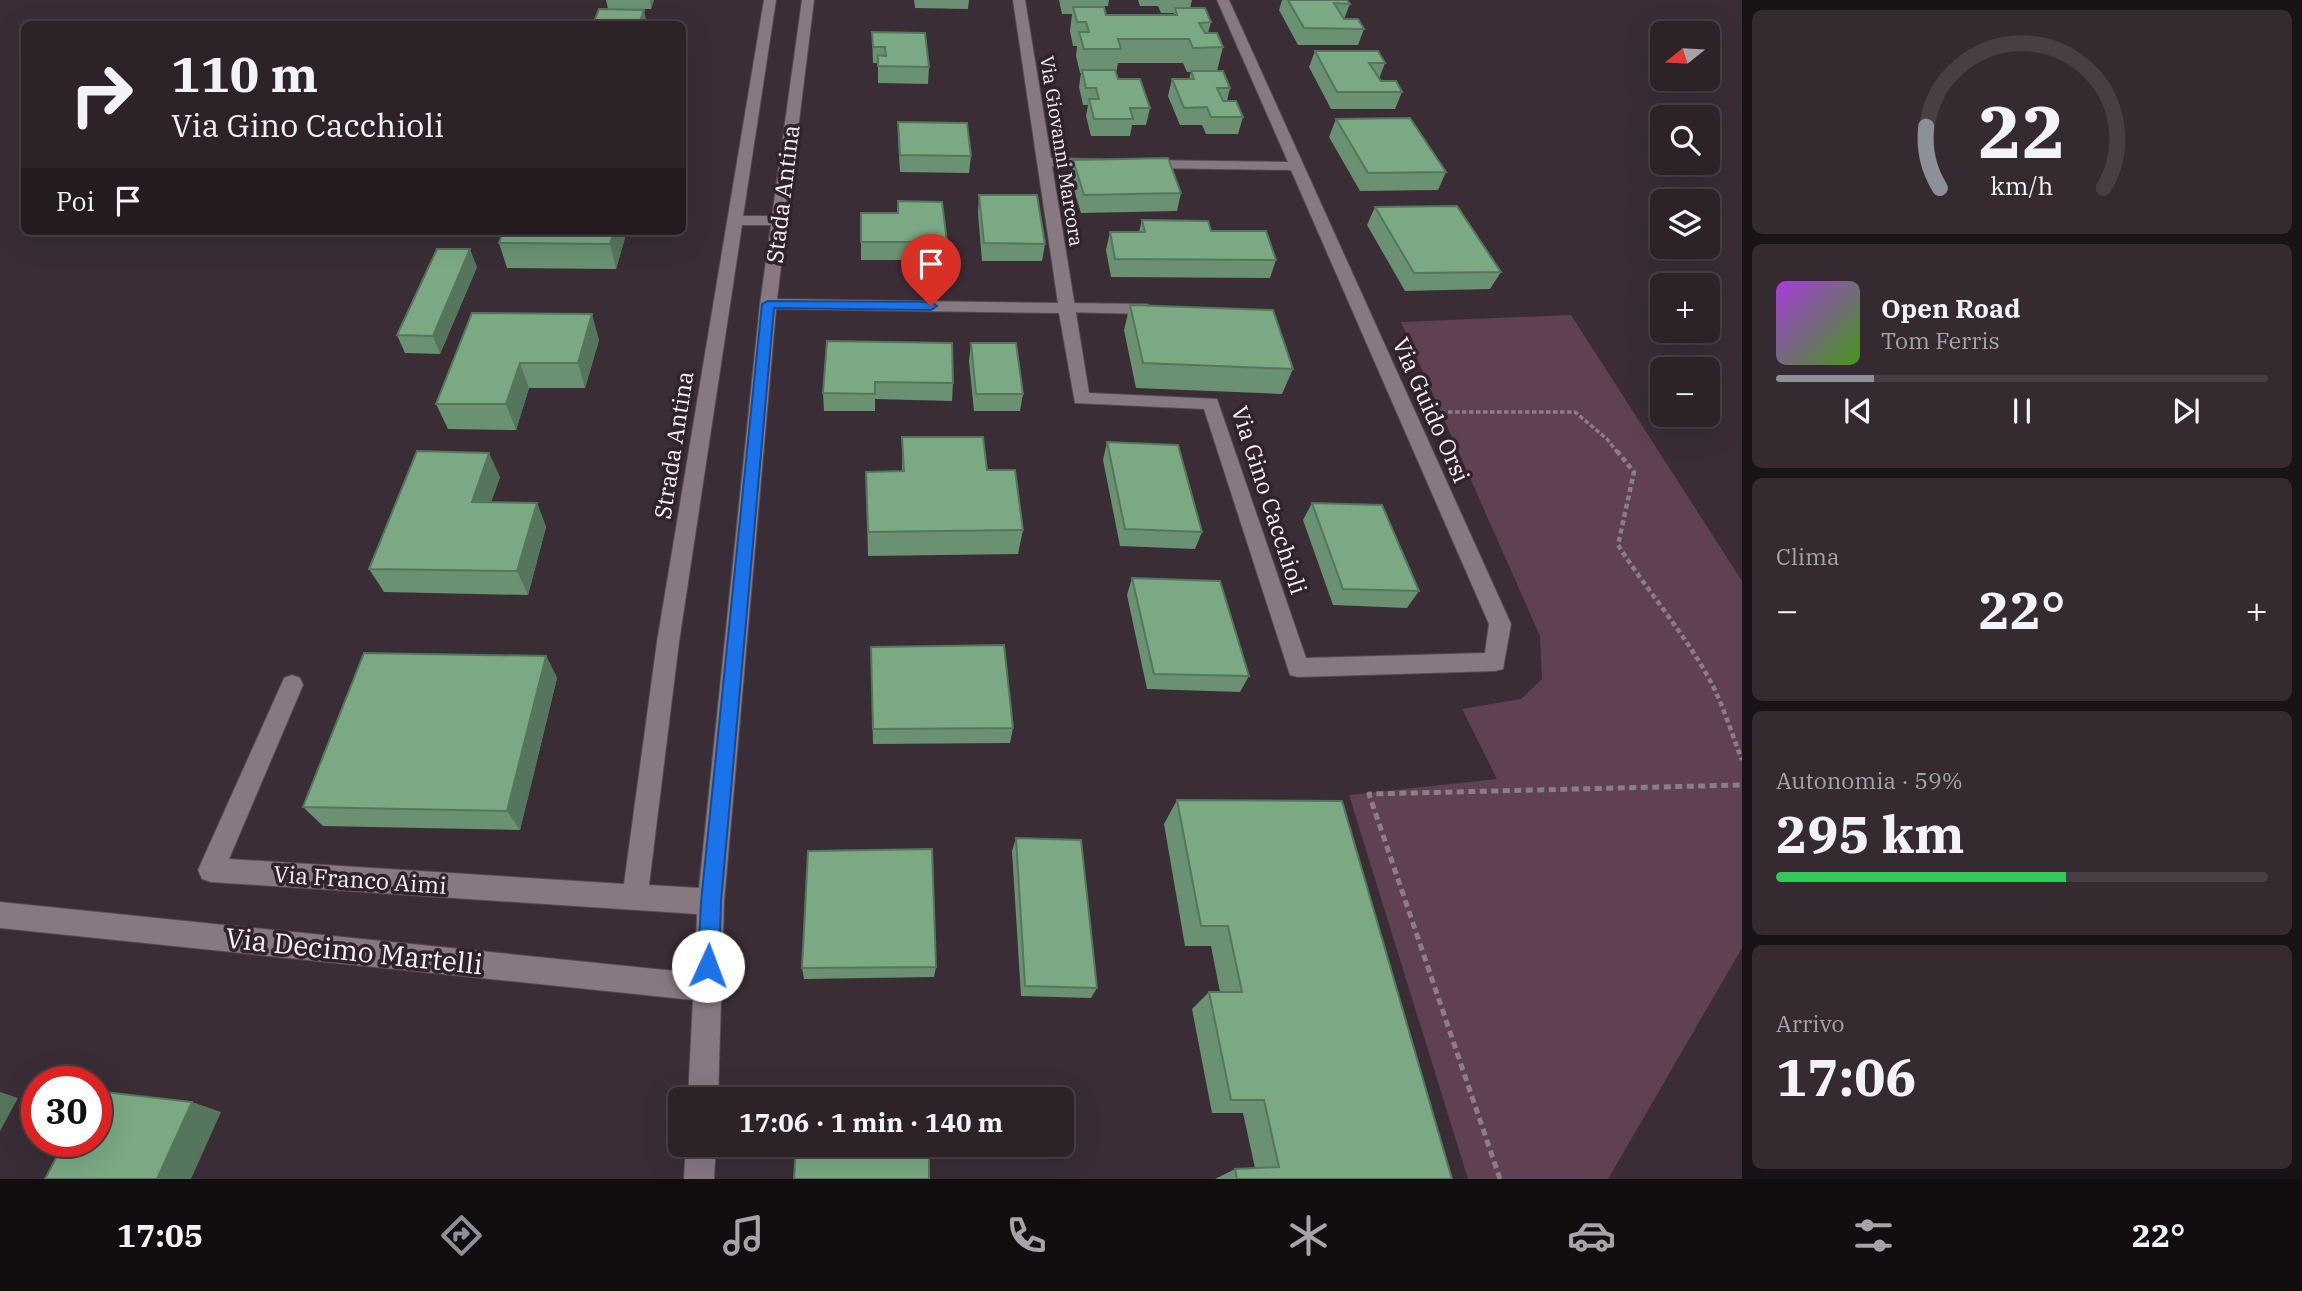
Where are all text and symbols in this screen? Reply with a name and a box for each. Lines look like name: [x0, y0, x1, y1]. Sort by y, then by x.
north arrow: [1650, 21, 1720, 91]
map controls: [1650, 21, 1720, 427]
text: 110 m: [171, 42, 318, 105]
icon: right: [56, 49, 147, 140]
street label: Via Giovanni Marcora: [1035, 54, 1089, 248]
text: 22: [1978, 83, 2066, 178]
text: Via Gino Cacchioli: [171, 104, 444, 146]
button: search: [1650, 105, 1720, 175]
street label: Stada Antina: [759, 123, 805, 265]
text: km/h: [1990, 169, 2054, 202]
icon: arrive: [109, 182, 147, 220]
text: Poi: [56, 184, 95, 218]
button: layers: [1650, 189, 1720, 259]
pin: [901, 234, 961, 306]
icon: arrive: [912, 245, 950, 283]
button: +: [1650, 273, 1720, 343]
text: Open Road: [1881, 291, 2020, 325]
text: Tom Ferris: [1881, 325, 2000, 355]
street label: Via Guido Orsi: [1387, 332, 1477, 487]
button: −: [1650, 357, 1720, 427]
street label: Strada Antina: [647, 369, 700, 521]
icon: previous: [1839, 392, 1877, 430]
icon: pause: [2003, 392, 2041, 430]
icon: next: [2167, 392, 2205, 430]
street label: Via Gino Cacchioli: [1225, 402, 1315, 598]
text: Clima: [1776, 541, 1840, 571]
text: 22°: [1979, 576, 2065, 643]
text: −: [1776, 585, 1799, 634]
text: +: [2245, 585, 2268, 634]
text: Autonomia · 59%: [1776, 765, 1963, 795]
text: 295 km: [1776, 800, 1965, 867]
street label: Via Franco Aimi: [273, 858, 448, 900]
street label: Via Decimo Martelli: [224, 919, 485, 982]
position arrow: [671, 929, 745, 1003]
text: Arrivo: [1776, 1008, 1844, 1038]
text: 17:06: [1776, 1043, 1917, 1110]
speed limit sign: 30: [21, 1066, 112, 1157]
text: 17:06 · 1 min · 140 m: [739, 1105, 1003, 1139]
icon: directions: [437, 1211, 486, 1260]
icon: music: [719, 1211, 768, 1260]
icon: phone: [1002, 1211, 1051, 1260]
icon: climate: [1284, 1211, 1333, 1260]
icon: car: [1567, 1211, 1616, 1260]
icon: filters: [1849, 1211, 1898, 1260]
text: 17:05: [117, 1214, 203, 1256]
text: 22°: [2132, 1214, 2185, 1256]

